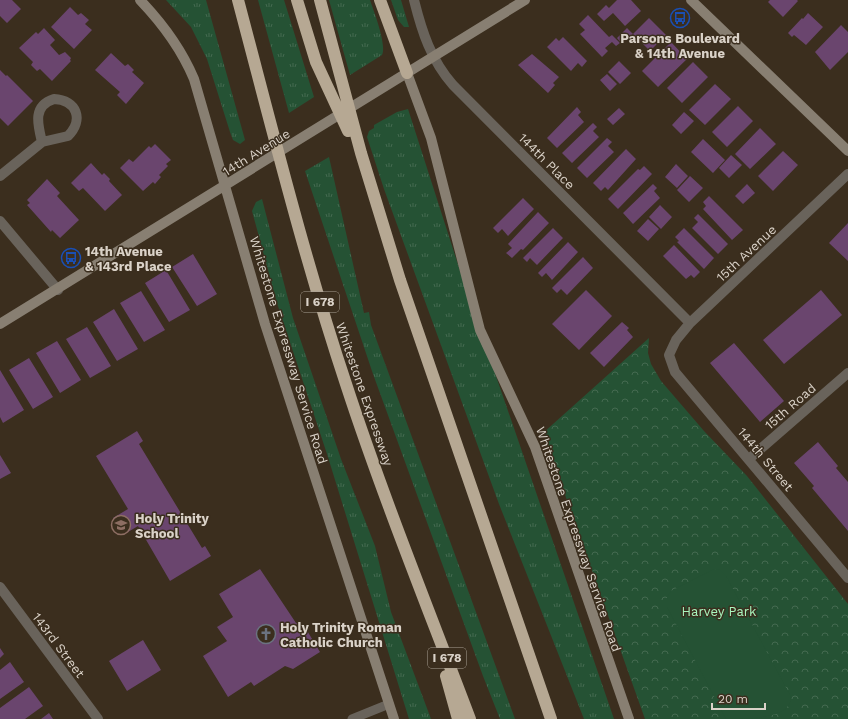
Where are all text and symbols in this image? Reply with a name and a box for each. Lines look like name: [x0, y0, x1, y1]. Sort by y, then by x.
bus stop icon: Parsons Boulevard & 14th Avenue: [669, 7, 691, 29]
place label: Parsons Boulevard & 14th Avenue: [620, 31, 740, 61]
street label: 14th Avenue: [220, 126, 293, 179]
street label: 144th Place: [516, 130, 578, 192]
street label: 15th Avenue: [713, 222, 779, 285]
street label: Whitestone Expressway Service Road: [247, 235, 330, 466]
place label: 14th Avenue & 143rd Place: [85, 244, 172, 274]
bus stop icon: 14th Avenue & 143rd Place: [60, 247, 82, 269]
road number: I 678: [301, 292, 339, 312]
street label: Whitestone Expressway: [333, 320, 396, 468]
street label: 15th Road: [762, 380, 819, 432]
street label: Whitestone Expressway Service Road: [533, 425, 624, 654]
street label: 144th Street: [735, 425, 797, 494]
place label: Holy Trinity School: [135, 511, 210, 541]
school or university icon: Holy Trinity School: [110, 514, 132, 536]
park label: Harvey Park: [682, 604, 757, 619]
street label: 143rd Street: [29, 610, 88, 681]
place label: Holy Trinity Roman Catholic Church: [280, 620, 402, 650]
church icon: Holy Trinity Roman Catholic Church: [255, 623, 277, 645]
road number: I 678: [428, 648, 466, 668]
scale bar: [712, 685, 765, 711]
text: 20 m: [718, 692, 748, 706]

